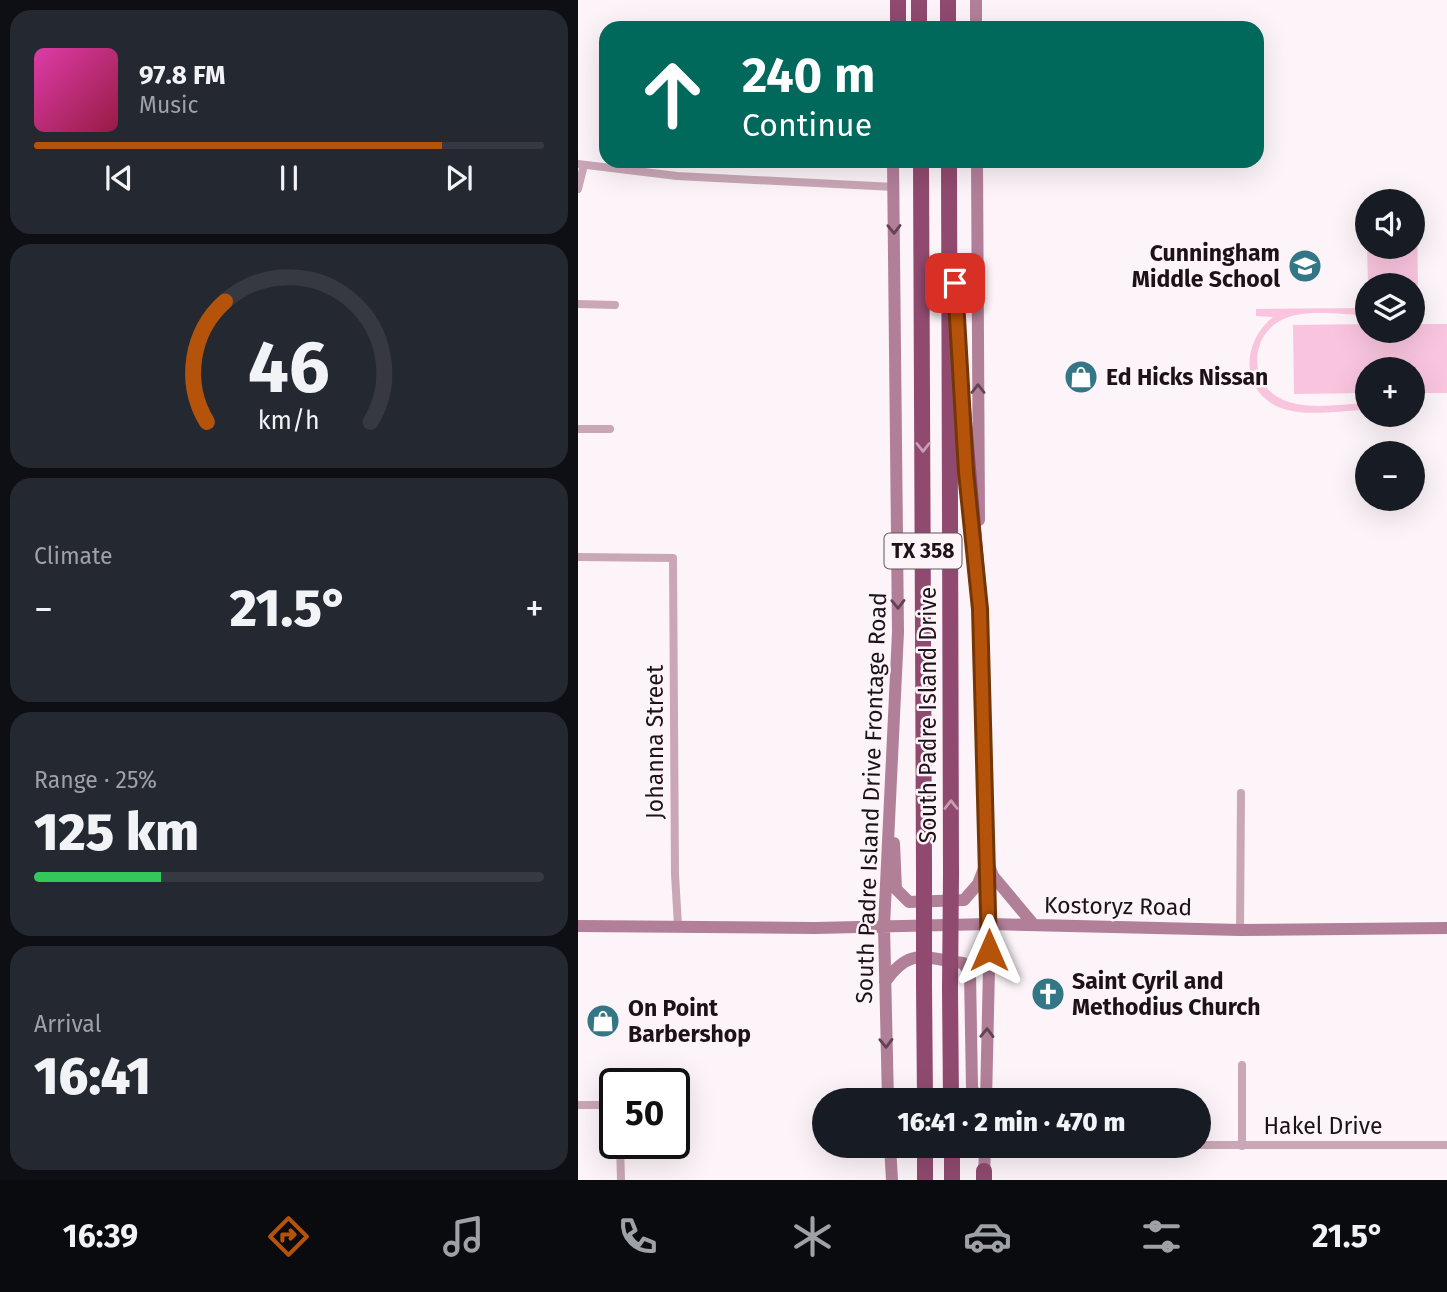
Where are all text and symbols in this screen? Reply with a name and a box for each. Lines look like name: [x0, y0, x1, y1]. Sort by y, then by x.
text: 240 m: [742, 46, 875, 105]
icon: ahead: [627, 49, 718, 140]
text: 97.8 FM: [139, 60, 225, 91]
text: Music: [139, 91, 199, 119]
text: Continue: [742, 106, 872, 144]
icon: previous: [100, 159, 138, 197]
icon: pause: [270, 159, 308, 197]
icon: next: [440, 159, 478, 197]
map controls: [1355, 189, 1425, 511]
button: sound: [1355, 189, 1425, 259]
one-way arrow: [886, 224, 902, 235]
place label: Cunningham Middle School: [1132, 239, 1280, 293]
school or university icon: Cunningham Middle School: [1286, 247, 1324, 285]
pin: [925, 253, 985, 313]
icon: arrive: [936, 264, 974, 302]
button: layers: [1355, 273, 1425, 343]
text: 46: [248, 324, 330, 411]
button: +: [1355, 357, 1425, 427]
shop icon: Ed Hicks Nissan: [1062, 358, 1100, 396]
place label: Ed Hicks Nissan: [1106, 363, 1268, 391]
one-way arrow: [970, 383, 986, 393]
text: km/h: [258, 406, 320, 436]
button: −: [1355, 441, 1425, 511]
one-way arrow: [915, 442, 931, 453]
road number: TX 358: [884, 534, 962, 568]
text: Climate: [34, 542, 113, 570]
text: 21.5°: [230, 577, 348, 640]
text: −: [34, 586, 53, 632]
text: +: [525, 586, 544, 632]
street label: South Padre Island Drive: [914, 587, 942, 843]
street label: South Padre Island Drive Frontage Road: [850, 592, 892, 1004]
one-way arrow: [890, 599, 906, 609]
street label: Johanna Street: [641, 664, 669, 819]
text: Range · 25%: [34, 766, 157, 794]
one-way arrow: [943, 799, 959, 810]
text: 125 km: [34, 801, 199, 864]
street label: Kostoryz Road: [1044, 891, 1192, 921]
position arrow: [952, 913, 1026, 987]
place label: Saint Cyril and Methodius Church: [1072, 967, 1261, 1021]
church icon: Saint Cyril and Methodius Church: [1029, 975, 1067, 1013]
place label: On Point Barbershop: [628, 994, 751, 1048]
shop icon: On Point Barbershop: [584, 1002, 622, 1040]
text: Arrival: [34, 1010, 101, 1038]
one-way arrow: [980, 1027, 995, 1038]
one-way arrow: [878, 1038, 894, 1049]
text: 16:41: [34, 1045, 151, 1108]
speed limit sign: 50: [599, 1068, 690, 1159]
text: 16:41 · 2 min · 470 m: [898, 1107, 1125, 1138]
street label: Hakel Drive: [1263, 1112, 1383, 1140]
icon: directions: [264, 1212, 313, 1261]
icon: music: [439, 1212, 488, 1261]
icon: phone: [613, 1212, 662, 1261]
icon: climate: [788, 1212, 837, 1261]
icon: car: [963, 1212, 1012, 1261]
icon: filters: [1137, 1212, 1186, 1261]
text: 16:39: [63, 1217, 138, 1255]
text: 21.5°: [1312, 1217, 1384, 1255]

